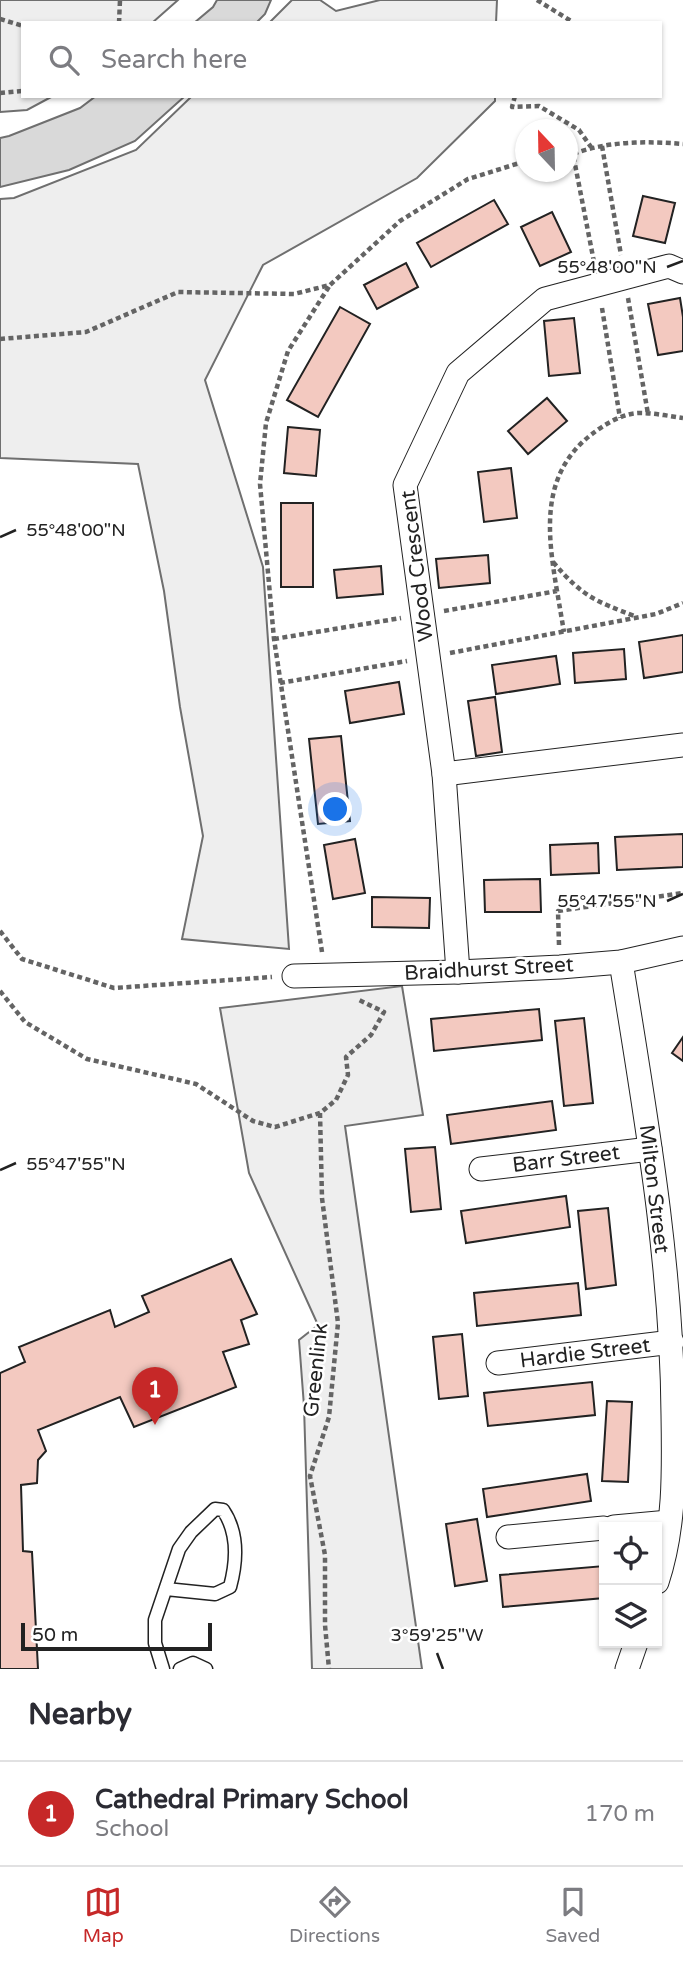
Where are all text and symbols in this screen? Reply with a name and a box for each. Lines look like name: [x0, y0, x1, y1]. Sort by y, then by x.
search box: [21, 21, 662, 98]
icon: search: [45, 41, 83, 79]
text: Search here: [101, 44, 247, 75]
north arrow: [515, 119, 578, 182]
text: 55°48'00"N: [557, 256, 657, 278]
street label: Wood Crescent: [395, 489, 439, 643]
text: 55°48'00"N: [26, 519, 126, 541]
your location: [318, 792, 352, 826]
text: 55°47'55"N: [557, 890, 657, 912]
street label: Braidhurst Street: [404, 952, 574, 986]
street label: Milton Street: [634, 1123, 674, 1255]
street label: Barr Street: [511, 1140, 621, 1178]
text: 55°47'55"N: [26, 1153, 126, 1175]
street label: Greenlink: [299, 1322, 333, 1418]
street label: Hardie Street: [518, 1333, 652, 1373]
pin: 1: [132, 1367, 178, 1425]
map controls: [599, 1522, 662, 1648]
button: locate: [599, 1522, 662, 1585]
button: layers: [599, 1585, 662, 1648]
scale bar: [21, 1620, 212, 1652]
text: 50 m: [32, 1624, 78, 1646]
text: 3°59'25"W: [391, 1624, 483, 1646]
text: Nearby: [28, 1696, 132, 1733]
text: Cathedral Primary School: [95, 1784, 409, 1815]
text: 1: [44, 1800, 58, 1828]
text: 170 m: [585, 1800, 655, 1828]
text: School: [95, 1815, 169, 1843]
tab: Map: [83, 1883, 124, 1947]
tab: Directions: [289, 1883, 380, 1947]
tab: Saved: [545, 1883, 600, 1947]

